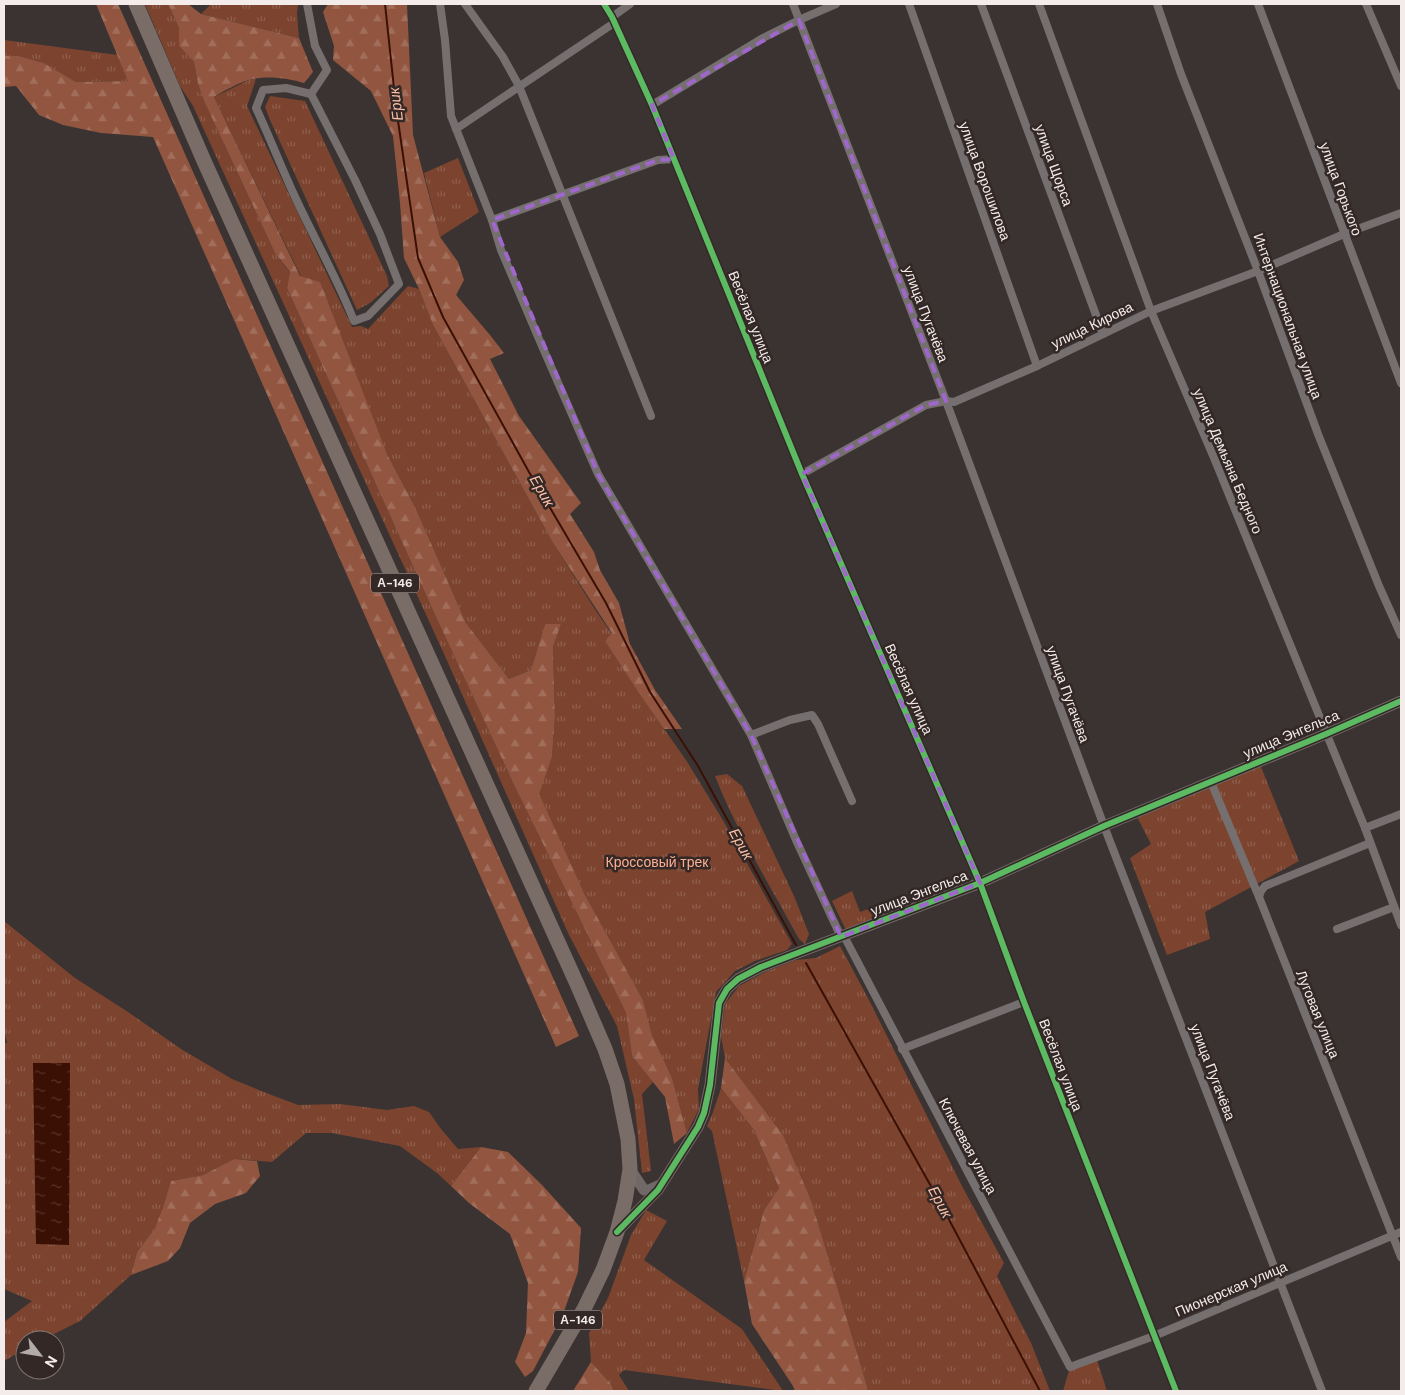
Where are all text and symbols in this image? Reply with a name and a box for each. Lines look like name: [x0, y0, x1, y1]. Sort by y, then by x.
water label: Ерик: [384, 85, 408, 122]
street label: улица Ворошилова: [955, 119, 1015, 243]
street label: улица Щорса: [1031, 122, 1077, 209]
street label: улица Горького: [1316, 140, 1366, 238]
street label: Интернациональная улица: [1250, 231, 1326, 402]
street label: улица Пугачёва: [899, 263, 953, 365]
street label: Весёлая улица: [724, 268, 778, 366]
street label: улица Кирова: [1048, 297, 1136, 353]
street label: улица Демьяна Бедного: [1189, 386, 1267, 537]
water label: Ерик: [525, 471, 560, 511]
road number: А-146: [371, 574, 419, 592]
street label: Весёлая улица: [881, 641, 937, 737]
street label: улица Пугачёва: [1042, 643, 1094, 745]
street label: улица Энгельса: [1240, 706, 1342, 762]
water label: Ерик: [724, 824, 758, 864]
park label: Кроссовый трек: [606, 853, 709, 871]
street label: улица Энгельса: [868, 866, 970, 920]
street label: Луговая улица: [1292, 967, 1344, 1061]
street label: Весёлая улица: [1035, 1016, 1087, 1114]
street label: улица Пугачёва: [1186, 1021, 1240, 1123]
street label: Ключевая улица: [935, 1095, 1001, 1197]
water label: Ерик: [923, 1182, 957, 1222]
street label: Пионерская улица: [1172, 1257, 1290, 1321]
road number: А-146: [554, 1310, 602, 1330]
north arrow: [15, 1330, 65, 1380]
text: N: [41, 1353, 61, 1371]

